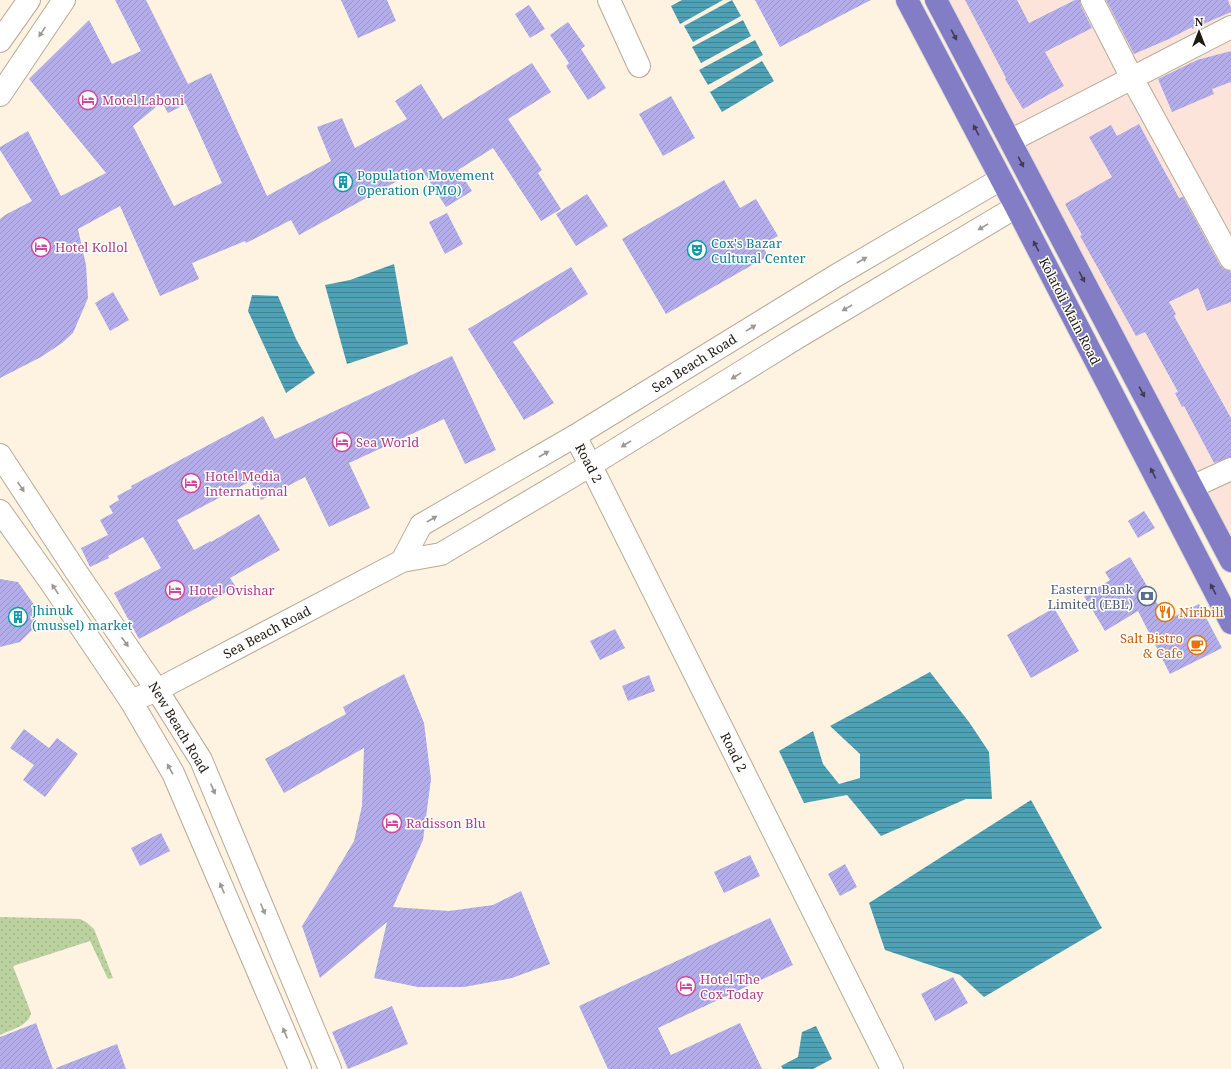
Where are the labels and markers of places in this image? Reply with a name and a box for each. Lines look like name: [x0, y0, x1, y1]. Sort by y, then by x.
hotel icon: Motel Laboni: [77, 89, 99, 111]
place label: Motel Laboni: [102, 91, 184, 109]
place label: Population Movement Operation (PMO): [357, 166, 495, 199]
building icon: Population Movement Operation (PMO): [332, 171, 354, 193]
place label: Cox's Bazar Cultural Center: [711, 234, 806, 267]
hotel icon: Hotel Kollol: [30, 236, 52, 258]
place label: Hotel Kollol: [55, 238, 128, 256]
theatre icon: Cox's Bazar Cultural Center: [686, 239, 708, 261]
hotel icon: Sea World: [331, 431, 353, 453]
place label: Sea World: [356, 433, 419, 451]
place label: Hotel Media International: [205, 467, 288, 500]
hotel icon: Hotel Media International: [180, 472, 202, 494]
hotel icon: Hotel Ovishar: [164, 579, 186, 601]
place label: Eastern Bank Limited (EBL): [1048, 580, 1133, 613]
place label: Hotel Ovishar: [189, 581, 275, 599]
bank icon: Eastern Bank Limited (EBL): [1136, 585, 1158, 607]
place label: Jhinuk (mussel) market: [31, 601, 133, 634]
restaurant icon: Niribili: [1154, 601, 1176, 623]
place label: Niribili: [1179, 603, 1224, 621]
building icon: Jhinuk (mussel) market: [7, 606, 29, 628]
place label: Salt Bistro & Cafe: [1120, 629, 1183, 662]
cafe icon: Salt Bistro & Cafe: [1186, 634, 1208, 656]
hotel icon: Radisson Blu: [381, 812, 403, 834]
place label: Radisson Blu: [406, 814, 486, 832]
place label: Hotel The Cox Today: [700, 970, 764, 1003]
hotel icon: Hotel The Cox Today: [675, 975, 697, 997]

